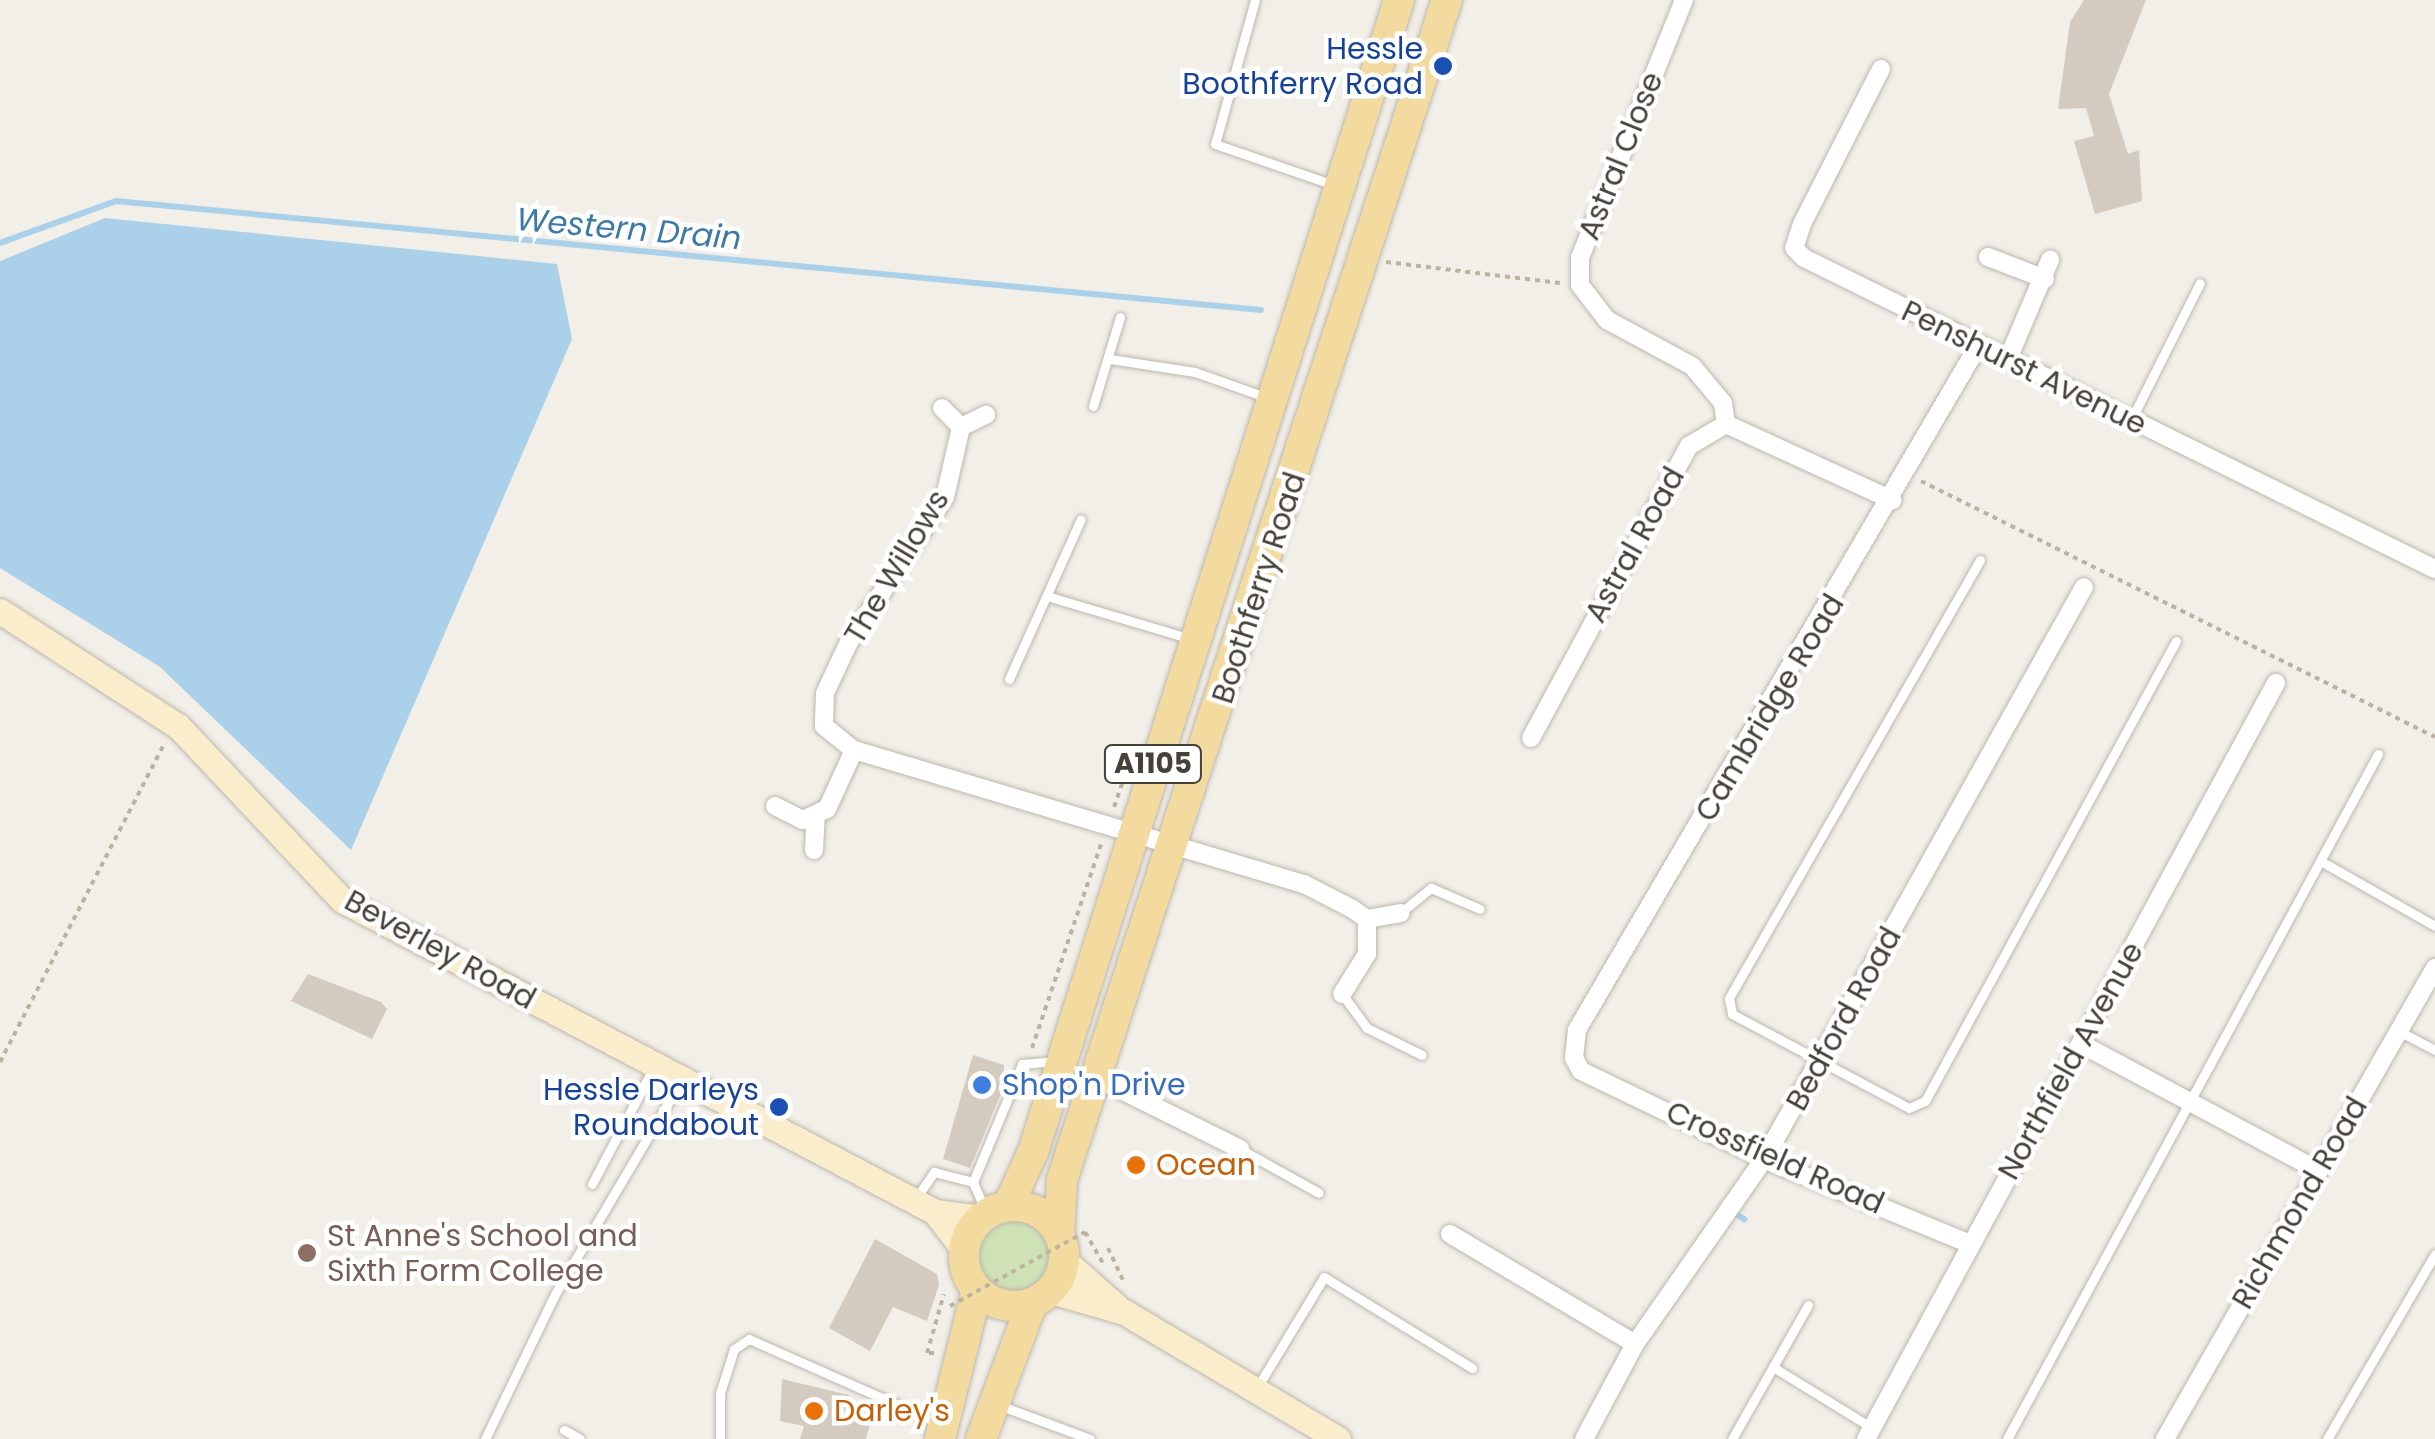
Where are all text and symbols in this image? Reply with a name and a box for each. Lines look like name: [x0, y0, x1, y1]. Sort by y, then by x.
place label: Hessle Boothferry Road: [1182, 31, 1423, 102]
marker: Hessle Boothferry Road: [1432, 55, 1454, 77]
street label: Astral Close: [1571, 67, 1671, 245]
water label: Western Drain: [515, 200, 743, 258]
street label: Penshurst Avenue: [1896, 293, 2152, 443]
street label: Astral Road: [1578, 461, 1692, 629]
street label: Boothferry Road: [1205, 468, 1313, 708]
street label: The Willows: [837, 484, 957, 650]
street label: Cambridge Road: [1688, 588, 1852, 828]
road number: A1105: [1103, 741, 1203, 787]
street label: Beverley Road: [338, 883, 542, 1017]
street label: Bedford Road: [1779, 921, 1909, 1117]
street label: Northfield Avenue: [1991, 936, 2151, 1186]
place label: Shop'n Drive: [1002, 1067, 1185, 1103]
place label: Hessle Darleys Roundabout: [543, 1072, 759, 1142]
marker: Shop'n Drive: [971, 1074, 993, 1096]
street label: Richmond Road: [2225, 1091, 2375, 1315]
street label: Crossfield Road: [1661, 1094, 1889, 1222]
marker: Hessle Darleys Roundabout: [768, 1096, 790, 1118]
place label: Ocean: [1156, 1147, 1256, 1183]
marker: Ocean: [1125, 1154, 1147, 1176]
place label: St Anne's School and Sixth Form College: [327, 1218, 638, 1288]
marker: St Anne's School and Sixth Form College: [296, 1242, 318, 1264]
place label: Darley's: [834, 1393, 950, 1429]
marker: Darley's: [803, 1400, 825, 1422]

